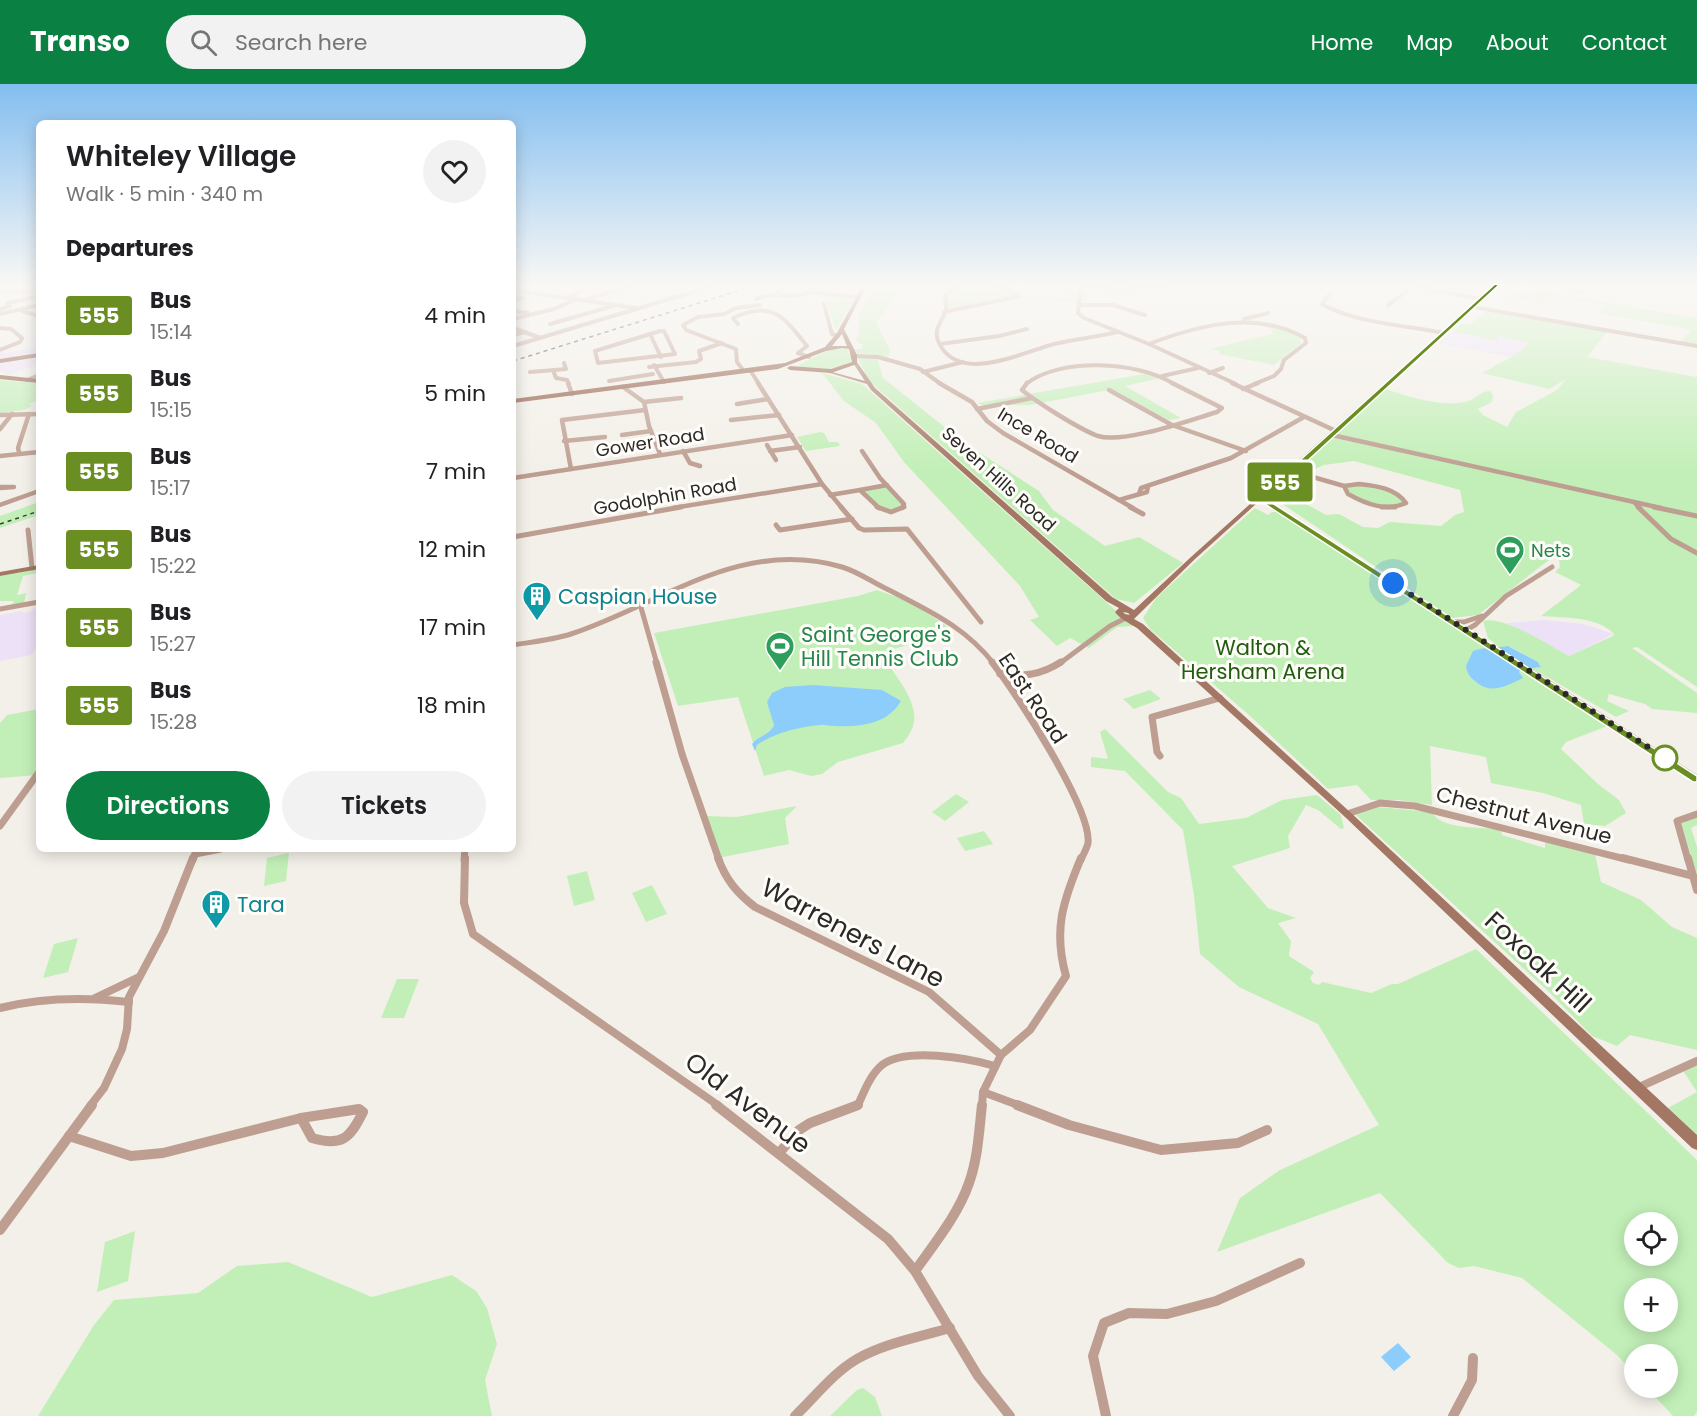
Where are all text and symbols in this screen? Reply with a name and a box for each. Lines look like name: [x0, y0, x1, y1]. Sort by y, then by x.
search box: [166, 15, 586, 69]
text: Transo: [30, 22, 130, 61]
icon: search: [187, 26, 220, 59]
text: Search here: [235, 27, 367, 58]
text: Home: [1311, 28, 1373, 57]
text: Map: [1406, 28, 1453, 57]
text: About: [1486, 28, 1549, 57]
text: Contact: [1582, 28, 1667, 57]
text: Whiteley Village: [66, 137, 296, 176]
button: heart: [423, 140, 486, 203]
text: Walk · 5 min · 340 m: [66, 180, 263, 208]
text: Departures: [66, 233, 194, 264]
text: Bus: [150, 285, 192, 316]
text: 4 min: [424, 300, 486, 331]
text: 555: [79, 301, 119, 330]
text: 15:14: [150, 318, 192, 346]
text: Bus: [150, 363, 192, 394]
text: 5 min: [424, 378, 486, 409]
text: 555: [79, 379, 119, 408]
text: 15:15: [150, 396, 192, 424]
street label: Ince Road: [993, 401, 1083, 469]
street label: Gower Road: [594, 421, 706, 463]
street label: Seven Hills Road: [936, 421, 1062, 537]
text: Bus: [150, 441, 192, 472]
text: 7 min: [426, 456, 486, 487]
text: 555: [79, 457, 119, 486]
line badge: 555: [1246, 462, 1314, 502]
text: 555: [1260, 468, 1300, 497]
street label: Godolphin Road: [591, 471, 739, 521]
text: 15:17: [150, 474, 191, 502]
text: Bus: [150, 519, 192, 550]
text: 12 min: [418, 534, 486, 565]
sports icon: Nets: [1494, 534, 1526, 576]
text: 555: [79, 535, 119, 564]
place label: Nets: [1531, 538, 1571, 563]
text: 15:22: [150, 552, 196, 580]
your location: [1378, 568, 1408, 598]
building icon: Caspian House: [521, 580, 553, 622]
place label: Caspian House: [558, 582, 717, 611]
text: Bus: [150, 597, 192, 628]
text: 17 min: [419, 612, 486, 643]
text: 555: [79, 613, 119, 642]
place label: Saint George's Hill Tennis Club: [801, 620, 959, 673]
text: 15:27: [150, 630, 196, 658]
sports icon: Saint George's Hill Tennis Club: [764, 630, 796, 672]
park label: Walton & Hersham Arena: [1181, 633, 1345, 686]
street label: East Road: [992, 647, 1074, 749]
text: Bus: [150, 675, 192, 706]
text: 18 min: [417, 690, 486, 721]
text: 555: [79, 691, 119, 720]
text: 15:28: [150, 708, 197, 736]
unlabelled marker: [1652, 745, 1678, 771]
button: Directions: [66, 771, 270, 840]
button: Tickets: [282, 771, 486, 840]
street label: Chestnut Avenue: [1433, 779, 1615, 851]
street label: Warreners Lane: [755, 869, 951, 997]
building icon: Tara: [200, 888, 232, 930]
place label: Tara: [237, 890, 285, 919]
street label: Foxoak Hill: [1477, 903, 1599, 1021]
street label: Old Avenue: [678, 1044, 818, 1162]
map controls: [1624, 1212, 1678, 1398]
button: locate: [1624, 1212, 1678, 1266]
button: +: [1624, 1278, 1678, 1332]
button: −: [1624, 1344, 1678, 1398]

